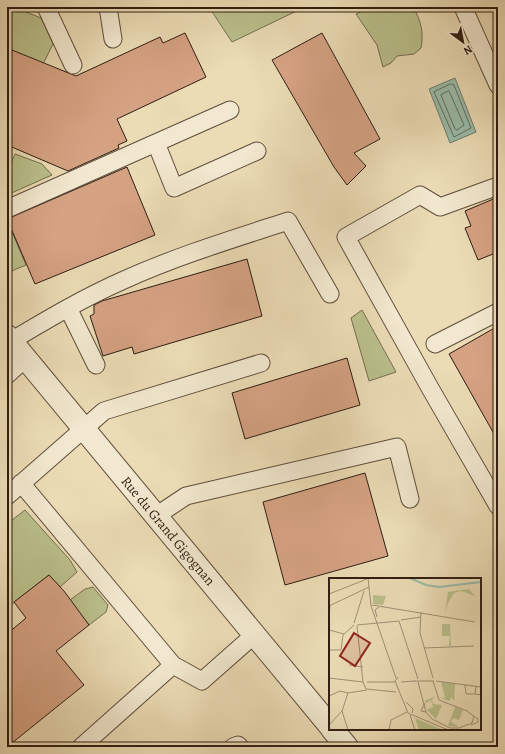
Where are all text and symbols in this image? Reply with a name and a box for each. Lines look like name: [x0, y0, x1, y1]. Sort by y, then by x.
north arrow: [443, 22, 483, 62]
text: N: [461, 42, 475, 59]
street label: Rue du Grand Gigognan: [117, 472, 220, 590]
inset map: [329, 578, 481, 730]

